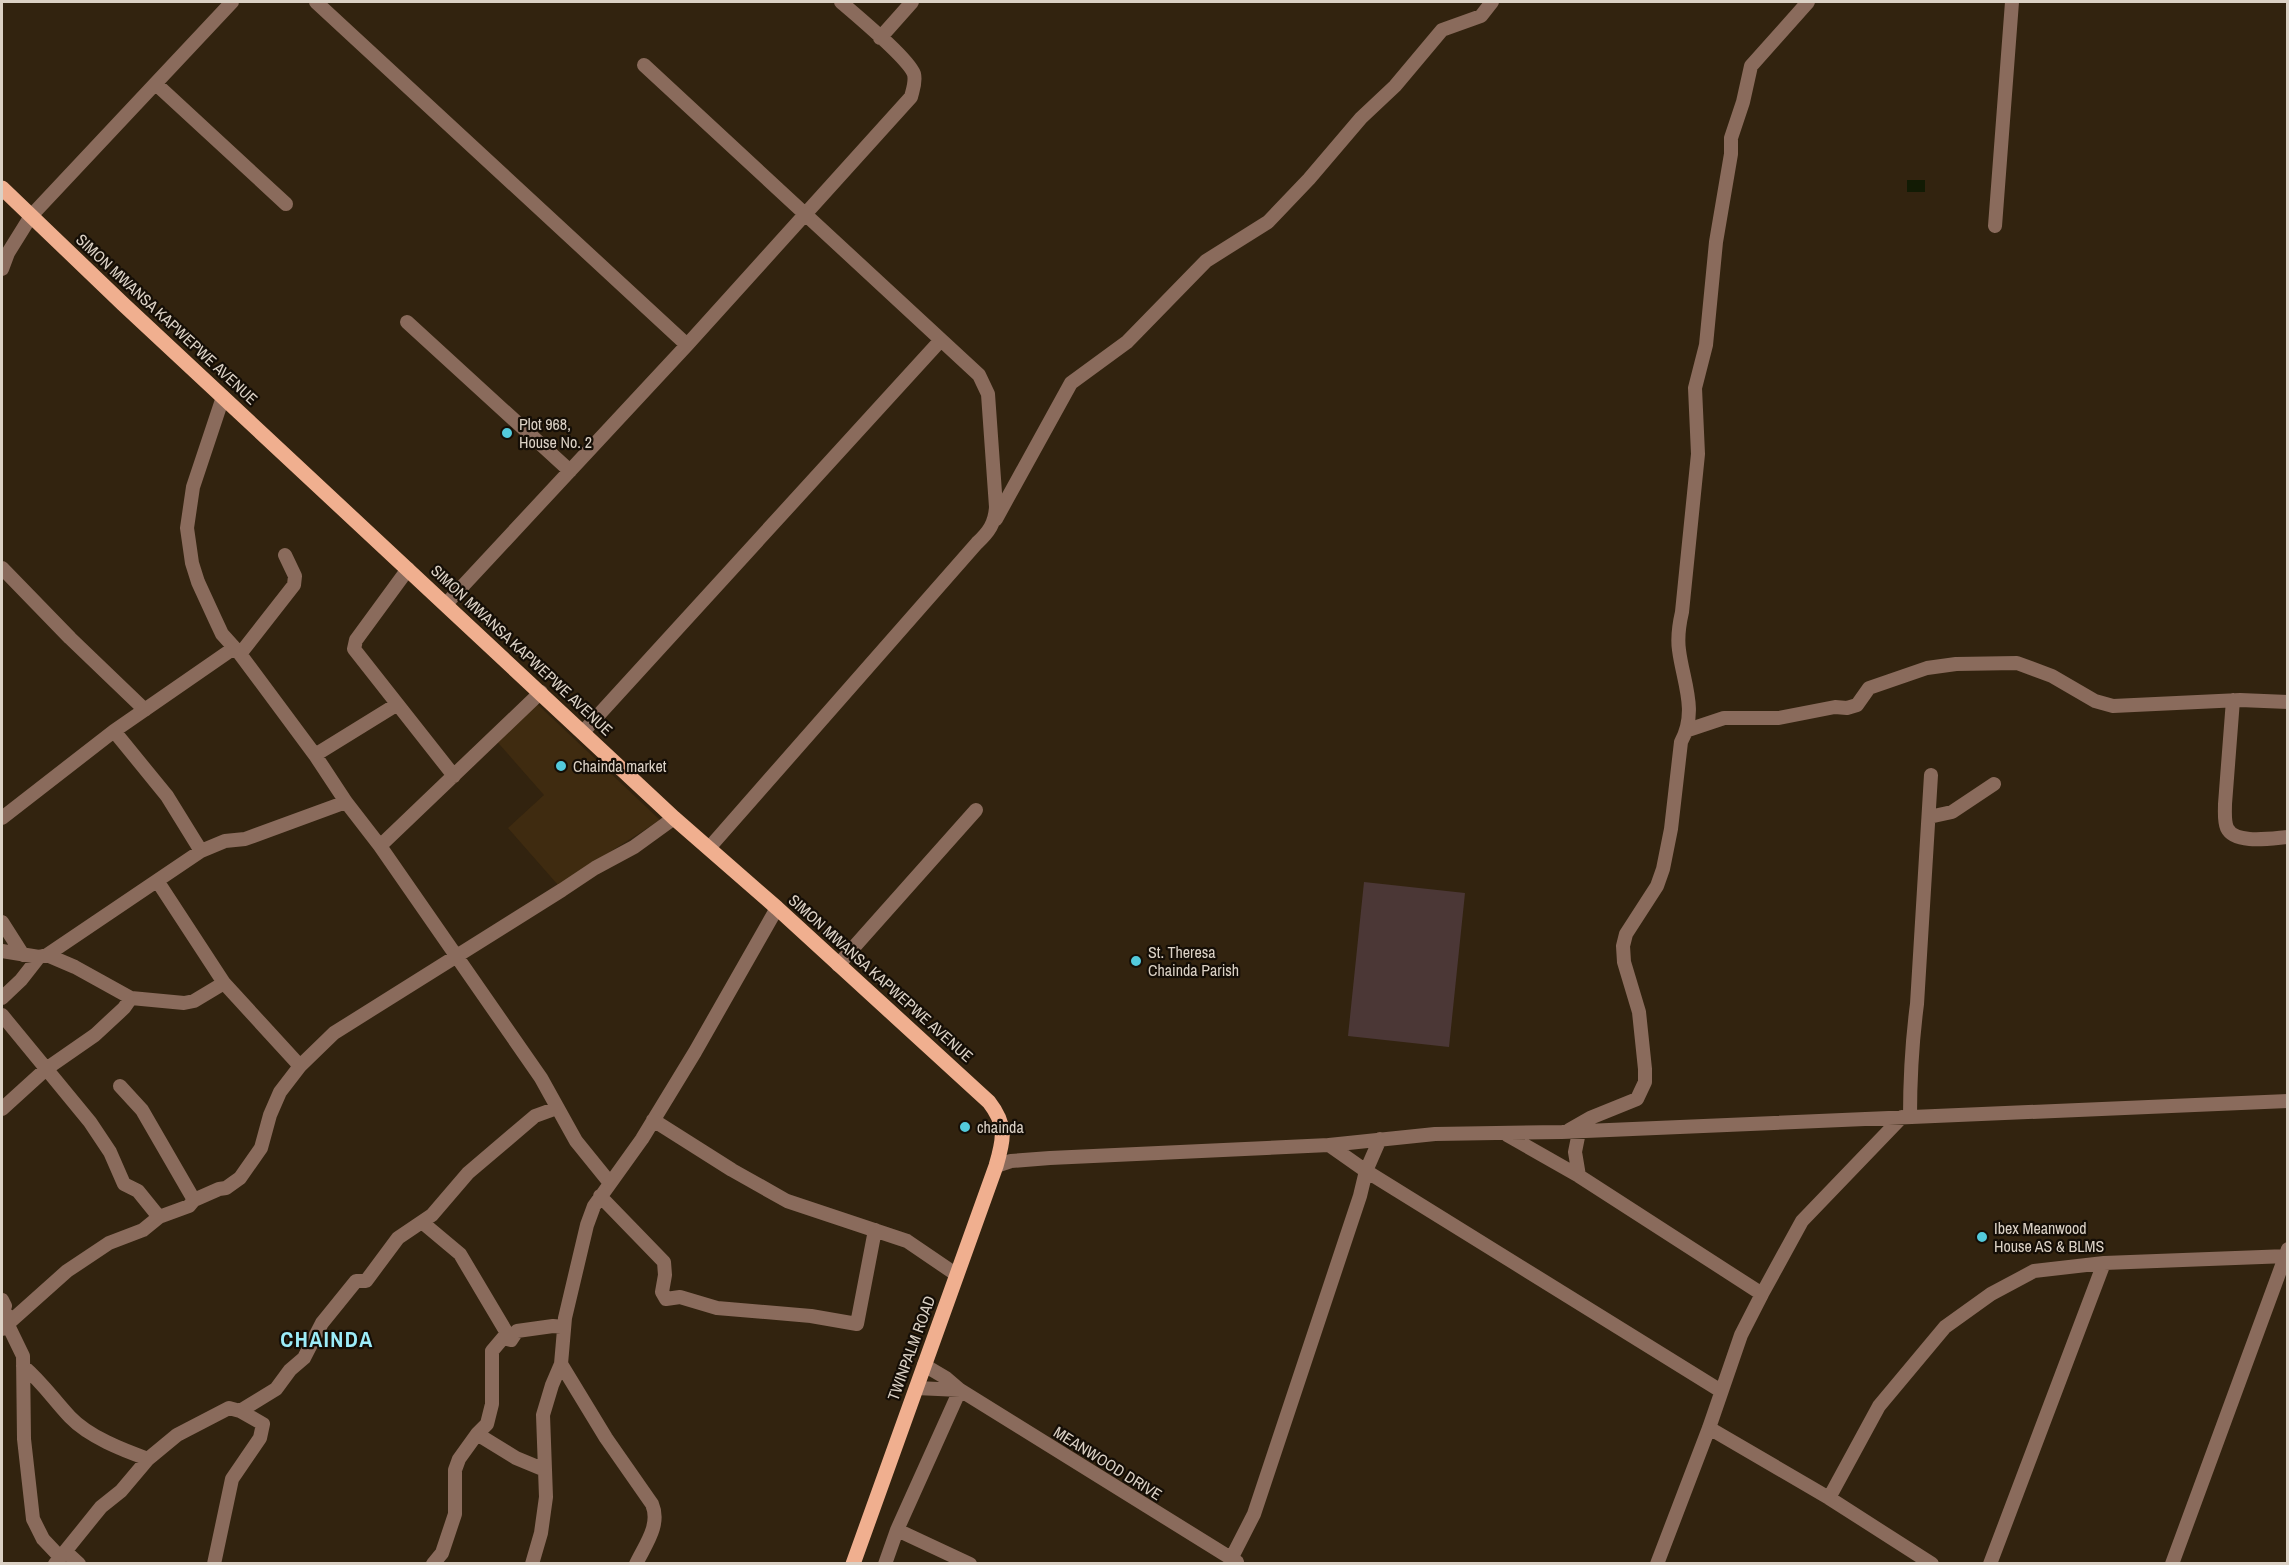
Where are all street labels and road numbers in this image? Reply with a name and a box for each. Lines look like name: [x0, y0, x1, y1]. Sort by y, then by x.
street label: SIMON MWANSA KAPWEPWE AVENUE: [71, 229, 263, 409]
street label: SIMON MWANSA KAPWEPWE AVENUE: [426, 560, 618, 740]
street label: SIMON MWANSA KAPWEPWE AVENUE: [784, 889, 978, 1067]
street label: TWINPALM ROAD: [882, 1293, 940, 1403]
street label: MEANWOOD DRIVE: [1050, 1421, 1166, 1505]

